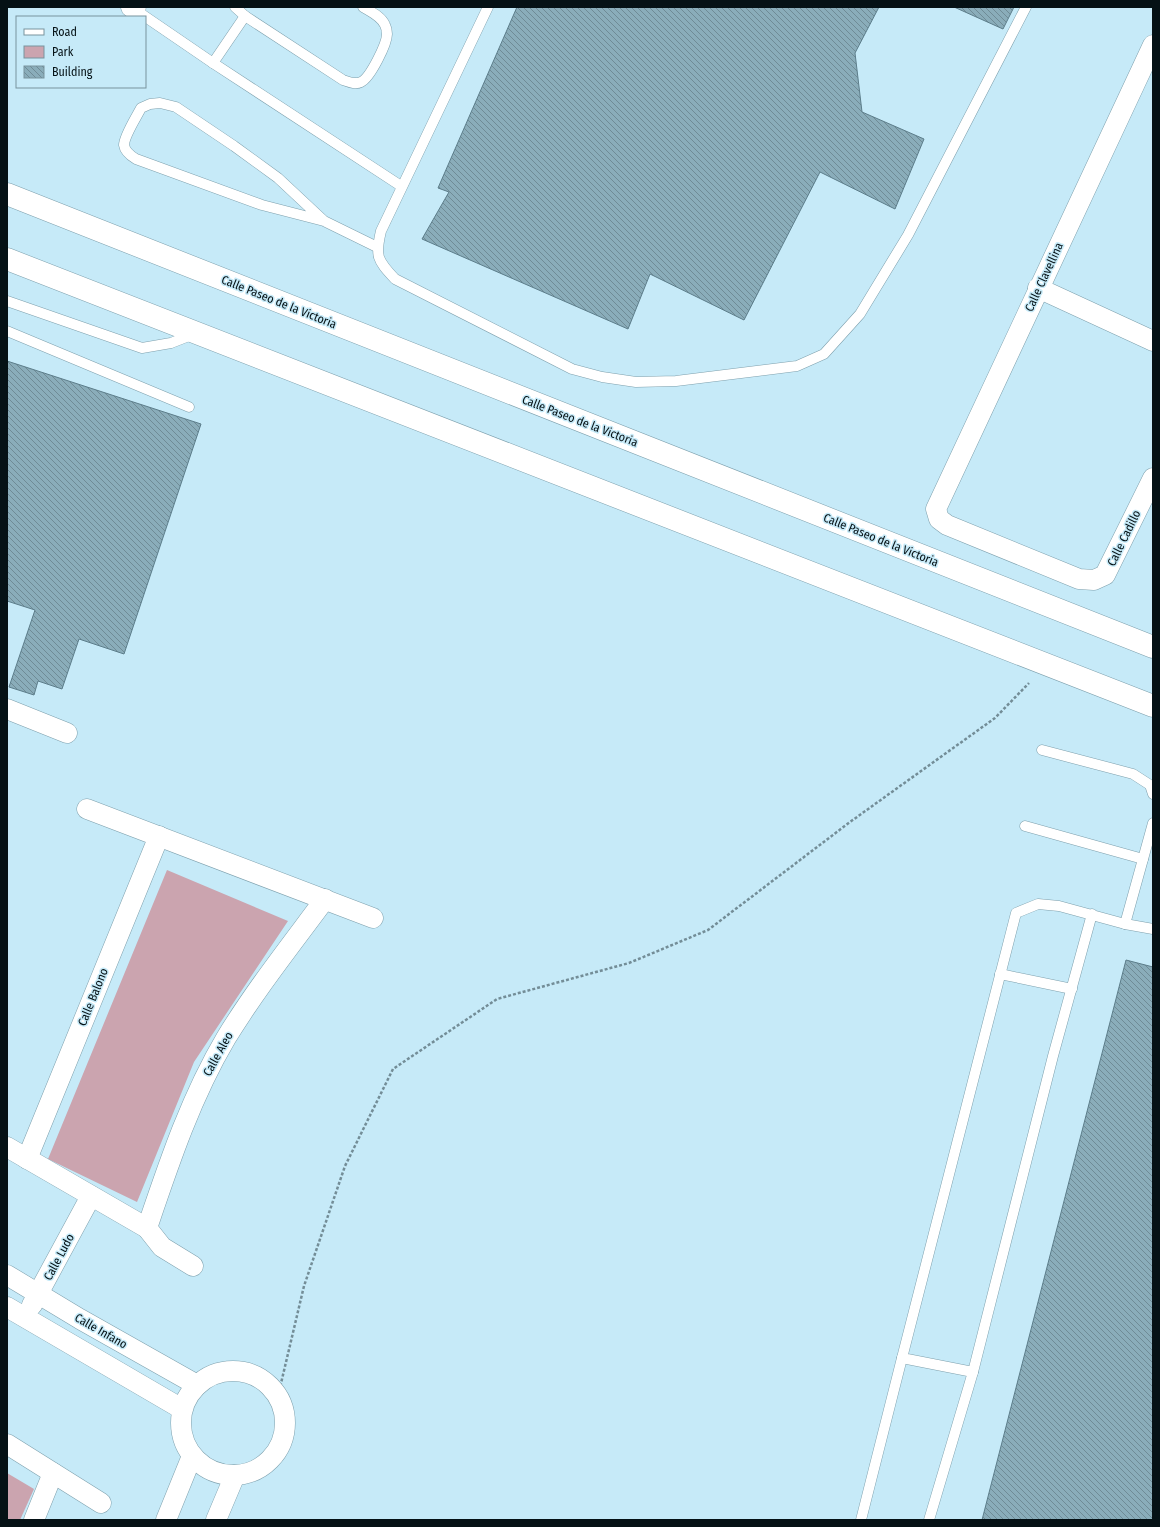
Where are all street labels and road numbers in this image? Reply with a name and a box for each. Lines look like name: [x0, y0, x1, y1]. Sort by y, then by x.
street label: Calle Clavellina: [1022, 240, 1066, 314]
street label: Calle Paseo de la Victoria: [219, 273, 339, 332]
street label: Calle Paseo de la Victoria: [520, 392, 640, 450]
street label: Calle Cadillo: [1104, 508, 1144, 568]
street label: Calle Paseo de la Victoria: [821, 511, 941, 570]
street label: Calle Balono: [75, 966, 111, 1028]
street label: Calle Aleo: [200, 1029, 236, 1079]
street label: Calle Ludo: [41, 1231, 77, 1283]
street label: Calle Infano: [72, 1310, 130, 1352]

